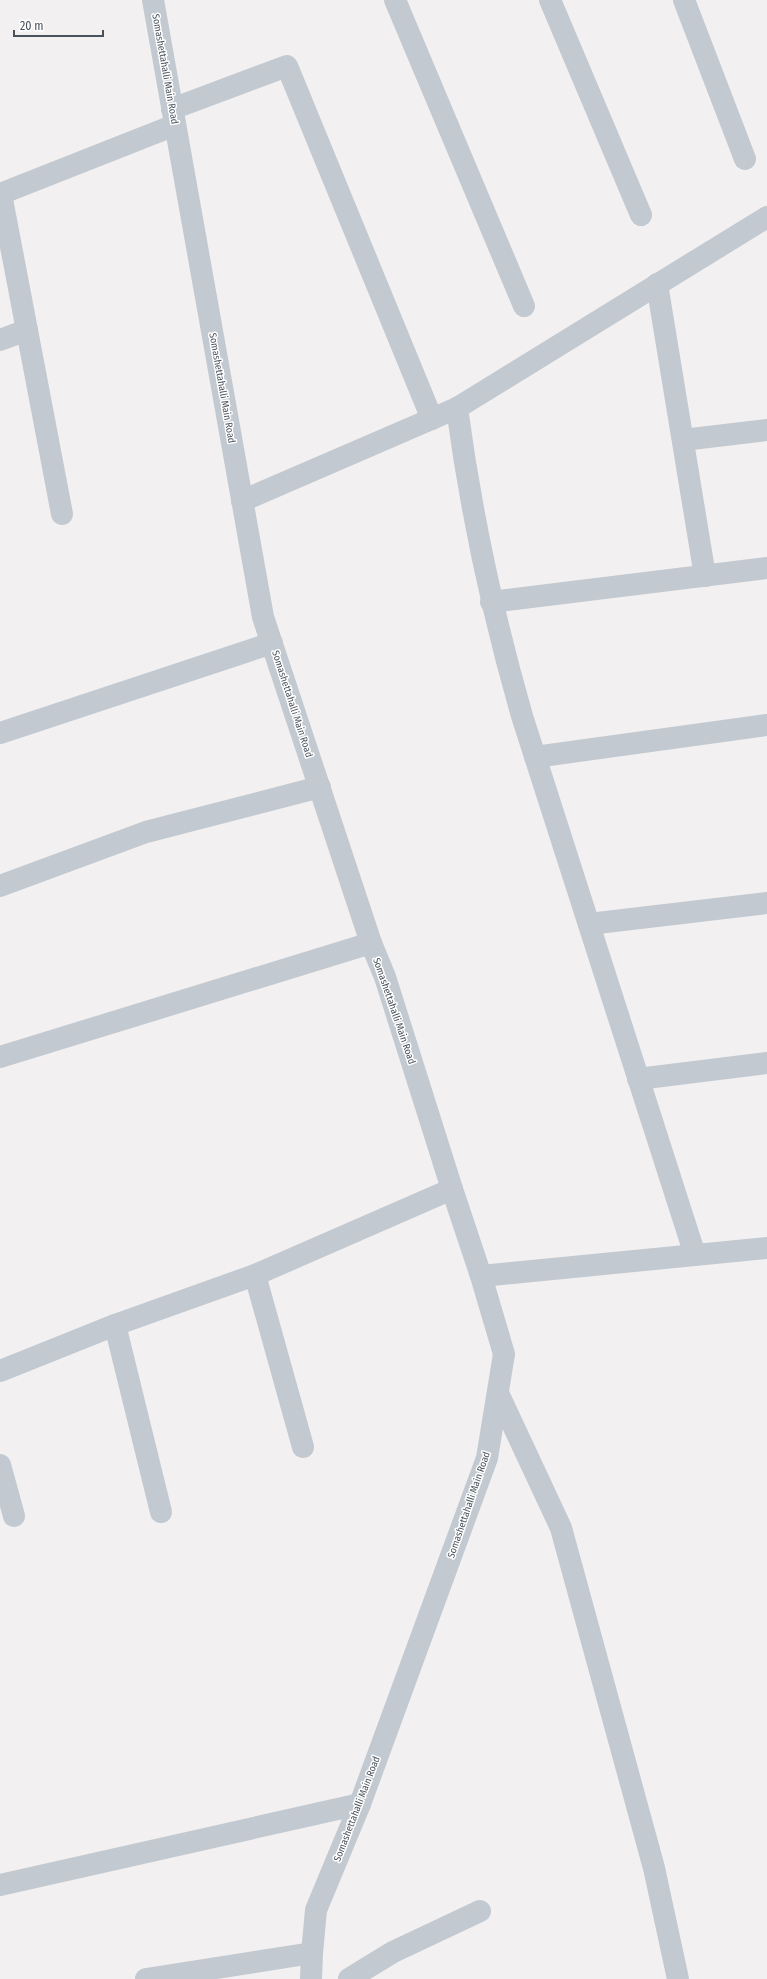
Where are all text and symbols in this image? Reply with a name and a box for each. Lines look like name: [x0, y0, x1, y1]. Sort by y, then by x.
scale bar: [14, 12, 103, 38]
street label: Somashettahalli Main Road: [149, 13, 181, 125]
text: 20 m: [20, 19, 44, 33]
street label: Somashettahalli Main Road: [206, 332, 238, 444]
street label: Somashettahalli Main Road: [269, 649, 315, 759]
street label: Somashettahalli Main Road: [370, 956, 418, 1066]
street label: Somashettahalli Main Road: [445, 1450, 493, 1560]
street label: Somashettahalli Main Road: [331, 1755, 383, 1863]

